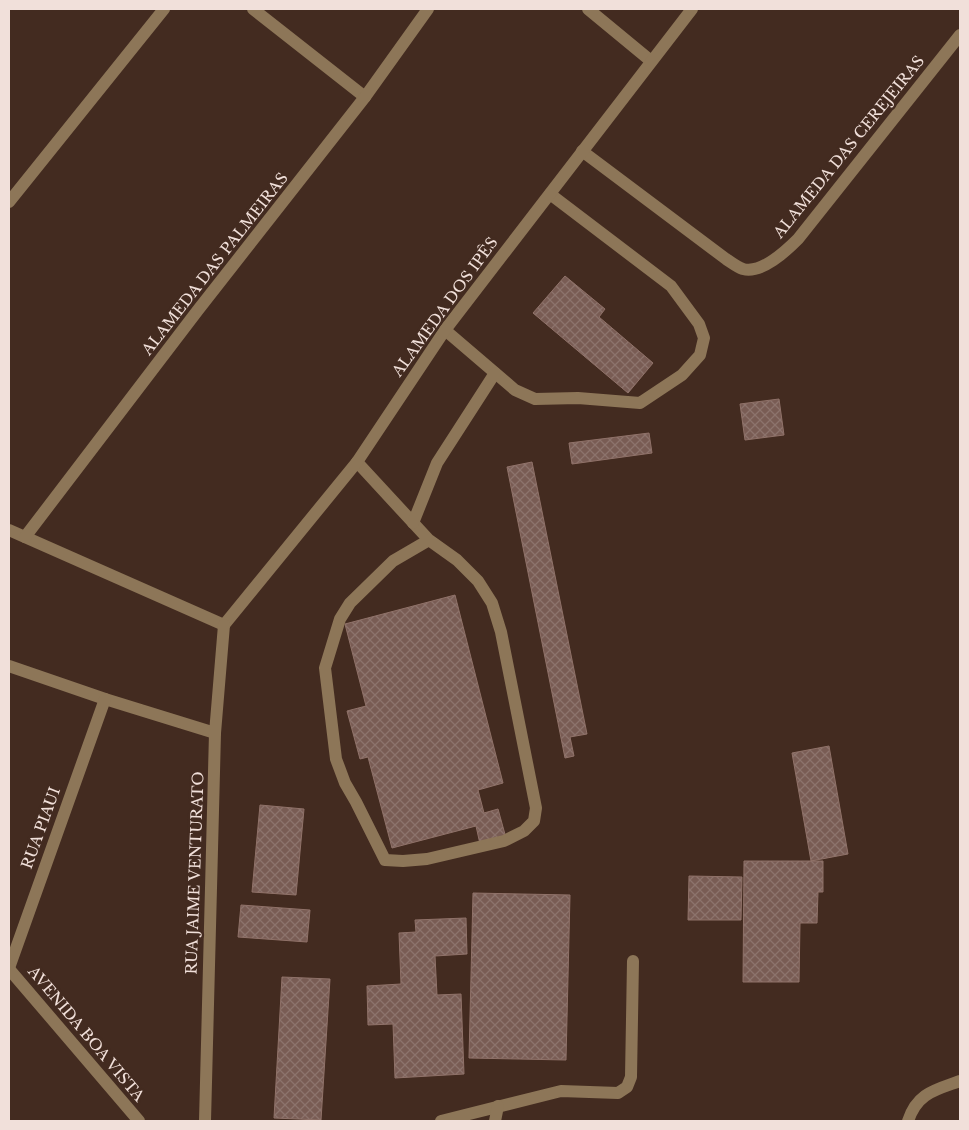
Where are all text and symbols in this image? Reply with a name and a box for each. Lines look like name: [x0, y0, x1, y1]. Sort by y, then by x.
street label: ALAMEDA DAS CEREJEIRAS: [768, 52, 928, 243]
street label: ALAMEDA DAS PALMEIRAS: [137, 169, 292, 359]
street label: ALAMEDA DOS IPÊS: [387, 233, 502, 381]
street label: RUA JAIME VENTURATO: [181, 771, 208, 975]
street label: RUA PIAUI: [17, 784, 64, 871]
street label: AVENIDA BOA VISTA: [24, 961, 149, 1106]

